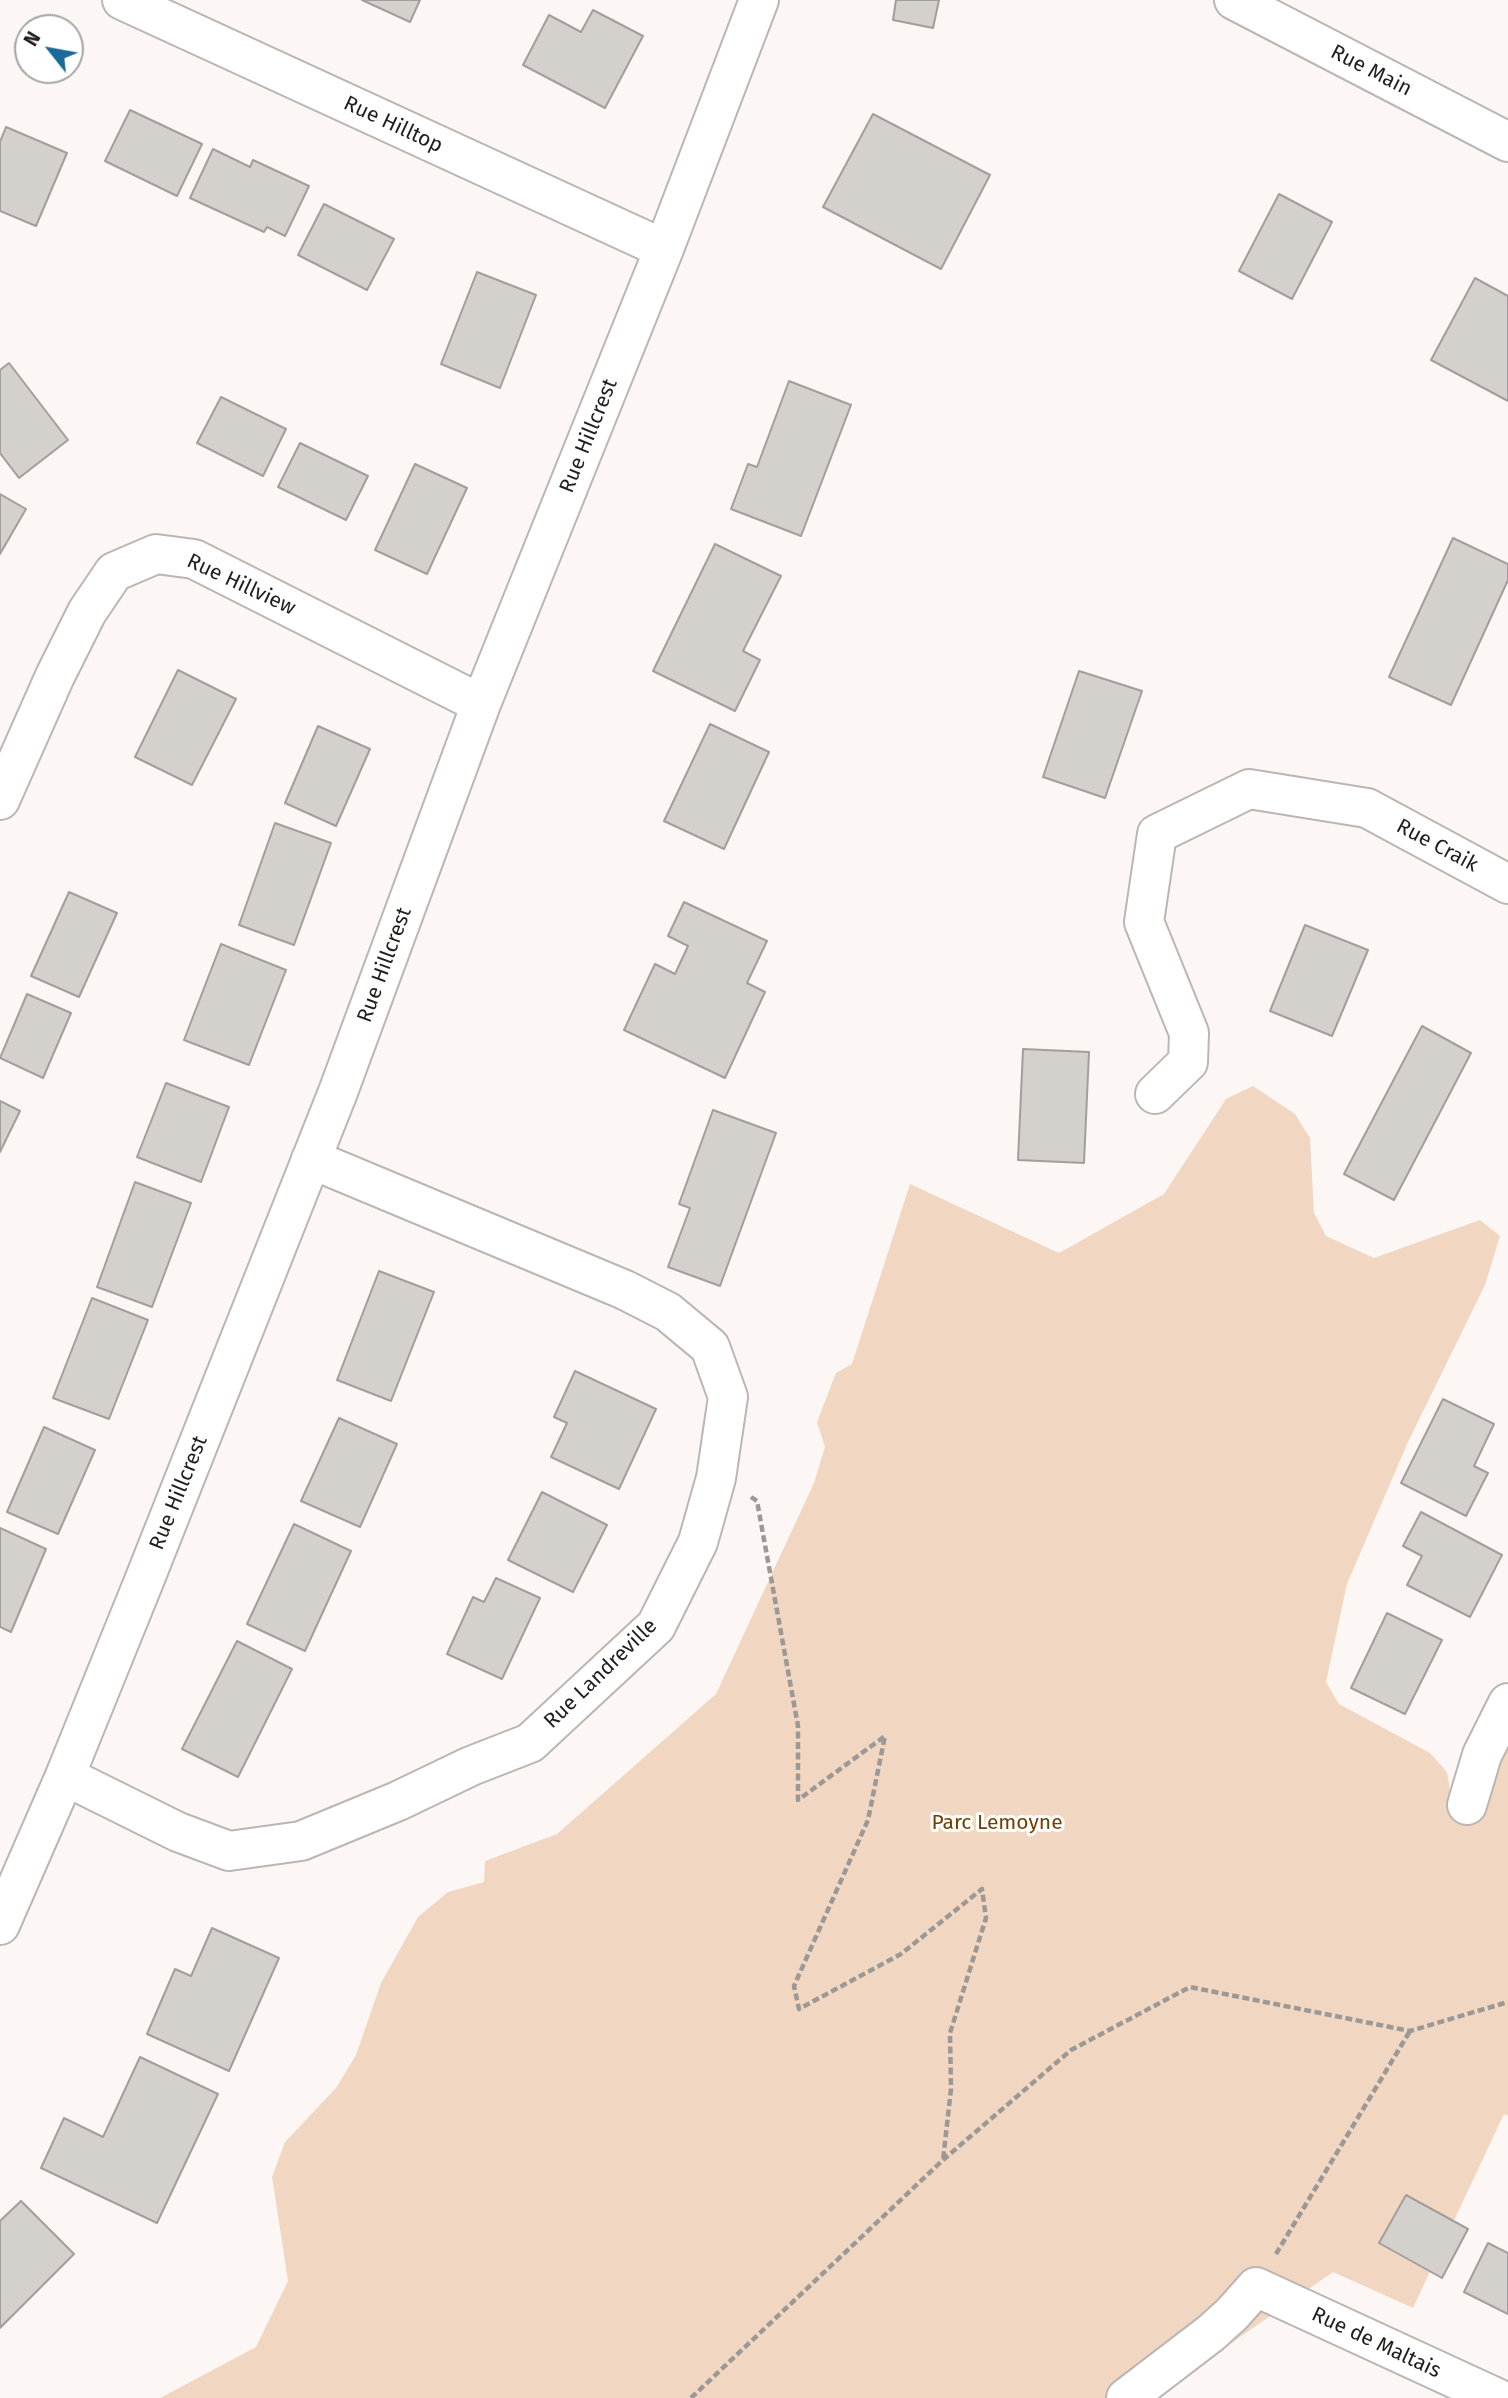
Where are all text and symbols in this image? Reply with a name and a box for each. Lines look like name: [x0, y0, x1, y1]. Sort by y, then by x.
north arrow: [14, 14, 84, 84]
text: N: [19, 28, 45, 50]
street label: Rue Main: [1326, 40, 1416, 102]
street label: Rue Hilltop: [339, 91, 447, 159]
street label: Rue Hillcrest: [555, 375, 623, 497]
street label: Rue Hillview: [183, 549, 299, 621]
street label: Rue Craik: [1392, 814, 1482, 878]
street label: Rue Hillcrest: [353, 904, 417, 1026]
street label: Rue Hillcrest: [145, 1432, 213, 1554]
street label: Rue Landreville: [539, 1614, 663, 1734]
park label: Parc Lemoyne: [931, 1810, 1063, 1836]
street label: Rue de Maltais: [1307, 2302, 1445, 2384]

